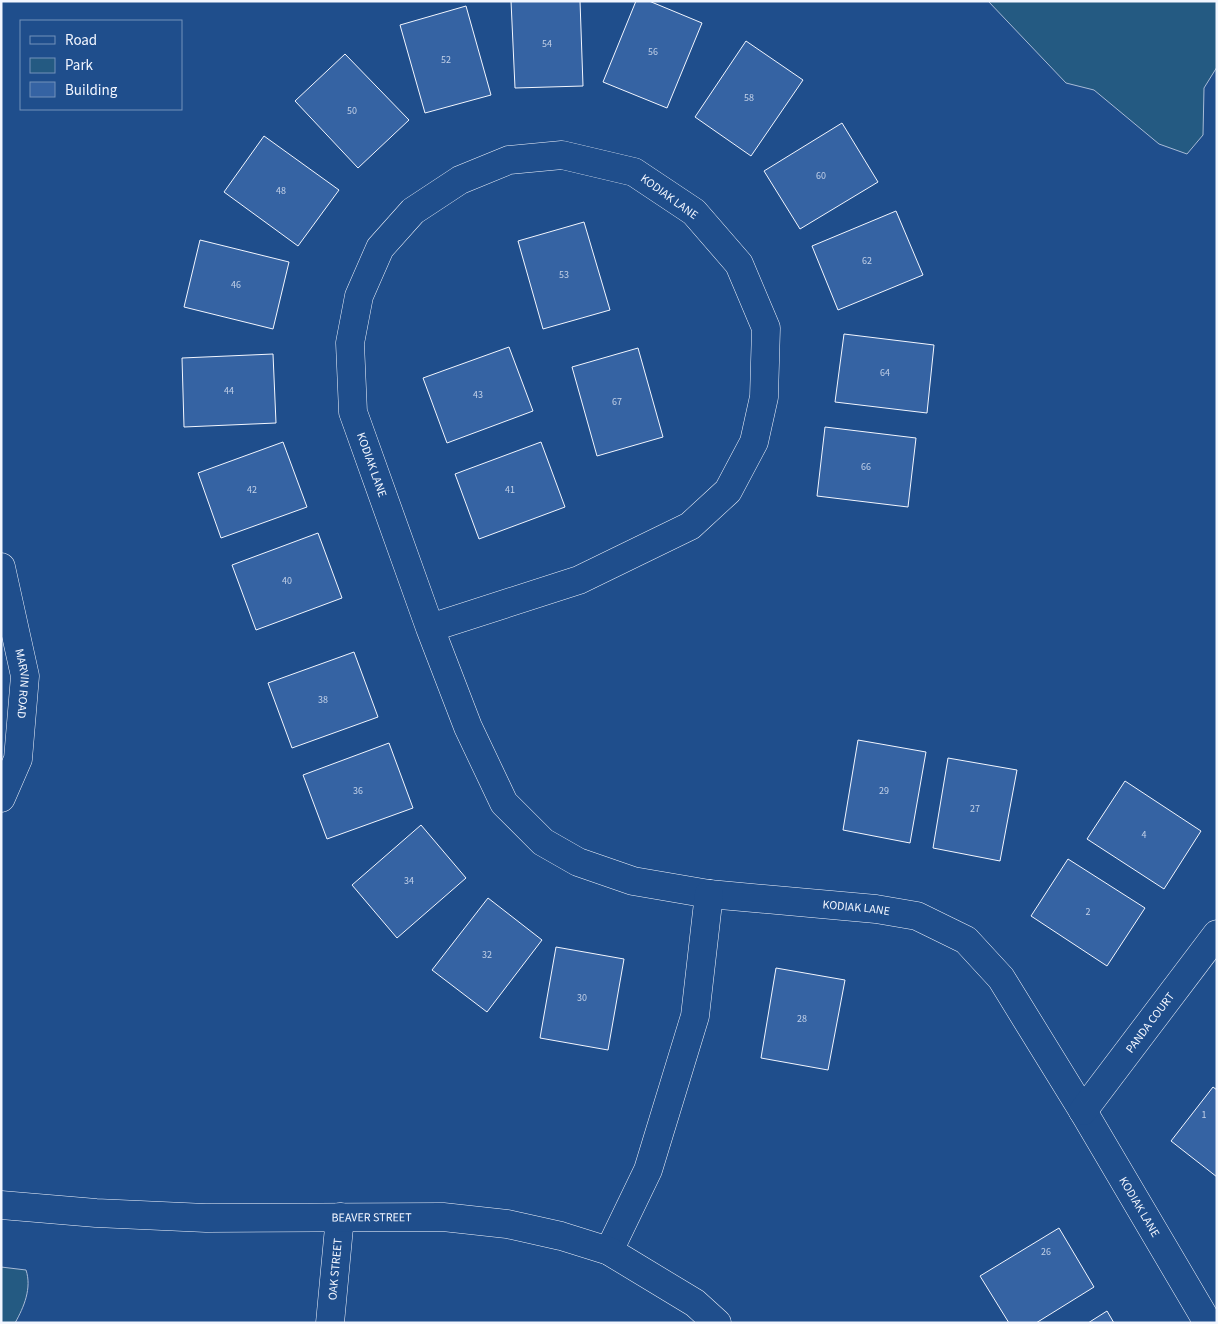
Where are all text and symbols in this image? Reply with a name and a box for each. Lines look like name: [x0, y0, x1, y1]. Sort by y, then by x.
legend: [20, 20, 182, 110]
text: Road: [65, 30, 97, 51]
house number: 54: [542, 37, 552, 51]
house number: 56: [648, 45, 658, 59]
house number: 52: [441, 53, 451, 67]
text: Park: [65, 55, 94, 76]
text: Building: [65, 80, 118, 101]
house number: 58: [744, 91, 754, 105]
house number: 50: [347, 104, 357, 118]
house number: 60: [816, 169, 826, 183]
street label: KODIAK LANE: [637, 170, 701, 224]
house number: 48: [276, 184, 286, 198]
house number: 62: [862, 254, 872, 268]
house number: 53: [559, 268, 569, 282]
house number: 46: [231, 278, 241, 292]
house number: 64: [880, 366, 890, 380]
house number: 44: [224, 384, 234, 398]
house number: 43: [473, 388, 483, 402]
house number: 67: [612, 395, 622, 409]
street label: KODIAK LANE: [352, 430, 391, 500]
house number: 66: [861, 460, 871, 474]
house number: 42: [247, 483, 257, 497]
house number: 41: [505, 483, 515, 497]
house number: 40: [282, 574, 292, 588]
street label: MARVIN ROAD: [11, 647, 34, 719]
house number: 38: [318, 693, 328, 707]
house number: 36: [353, 784, 363, 798]
house number: 29: [879, 784, 889, 798]
house number: 27: [970, 802, 980, 816]
house number: 4: [1142, 828, 1147, 842]
house number: 34: [404, 874, 414, 888]
street label: KODIAK LANE: [822, 896, 891, 920]
house number: 2: [1086, 905, 1091, 919]
house number: 32: [482, 948, 492, 962]
street label: PANDA COURT: [1121, 988, 1179, 1056]
house number: 30: [577, 991, 587, 1005]
house number: 28: [797, 1012, 807, 1026]
house number: 1: [1202, 1108, 1207, 1122]
street label: KODIAK LANE: [1115, 1173, 1164, 1240]
street label: BEAVER STREET: [331, 1209, 412, 1226]
street label: OAK STREET: [324, 1237, 347, 1301]
house number: 26: [1041, 1245, 1051, 1259]

